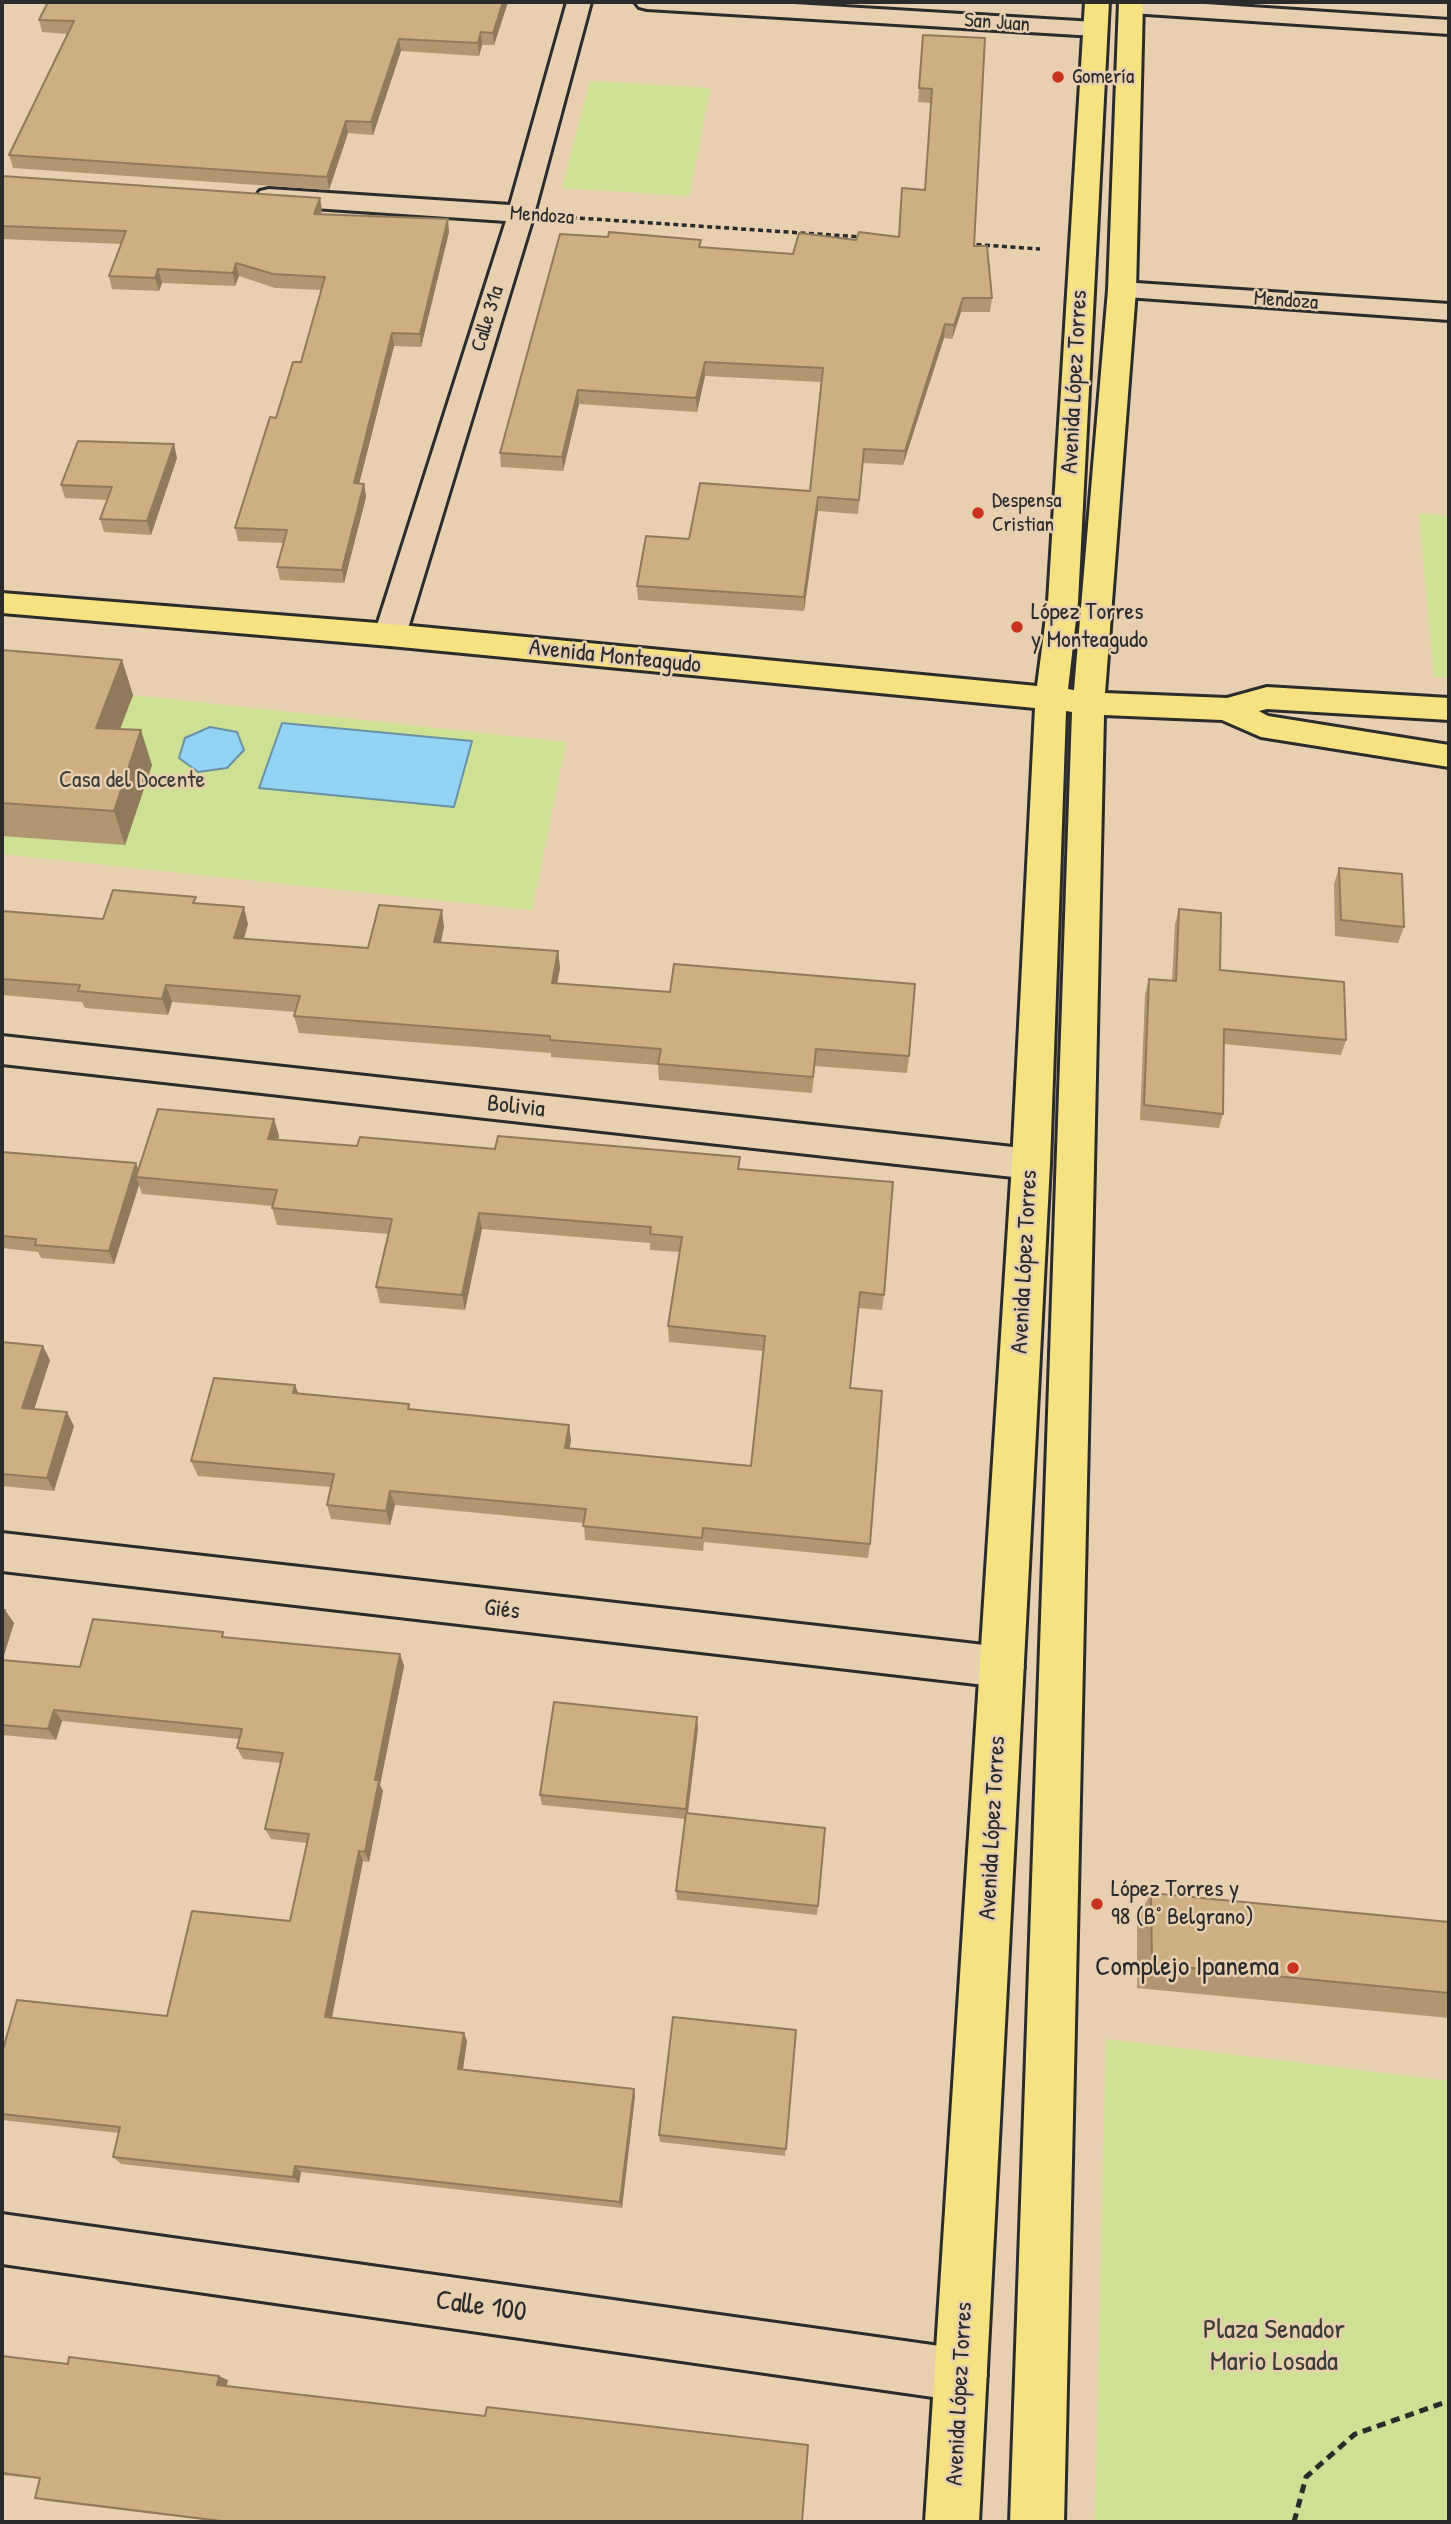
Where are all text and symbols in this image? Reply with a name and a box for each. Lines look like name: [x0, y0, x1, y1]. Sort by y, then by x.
street label: San Juan: [963, 8, 1031, 38]
place label: Gomería: [1072, 64, 1134, 90]
marker: Gomería: [1050, 69, 1066, 85]
street label: Mendoza: [509, 201, 575, 231]
street label: Calle 31a: [466, 283, 510, 355]
street label: Mendoza: [1253, 286, 1319, 316]
street label: Avenida López Torres: [1056, 289, 1094, 475]
place label: Despensa Cristian: [992, 488, 1062, 538]
marker: Despensa Cristian: [970, 505, 986, 521]
place label: López Torres y Monteagudo: [1031, 599, 1148, 655]
marker: López Torres y Monteagudo: [1009, 619, 1025, 635]
street label: Avenida Monteagudo: [528, 634, 702, 680]
park label: Casa del Docente: [59, 767, 205, 795]
street label: Bolivia: [486, 1090, 546, 1124]
street label: Avenida López Torres: [1006, 1169, 1044, 1355]
street label: Giés: [483, 1594, 521, 1626]
street label: Avenida López Torres: [974, 1735, 1012, 1921]
place label: López Torres y 98 (B° Belgrano): [1111, 1876, 1254, 1932]
marker: López Torres y 98 (B° Belgrano): [1089, 1896, 1105, 1912]
place label: Complejo Ipanema: [1095, 1951, 1279, 1985]
marker: Complejo Ipanema: [1285, 1960, 1301, 1976]
street label: Calle 100: [433, 2284, 529, 2330]
street label: Avenida López Torres: [941, 2301, 979, 2487]
park label: Plaza Senador Mario Losada: [1203, 2314, 1345, 2380]

